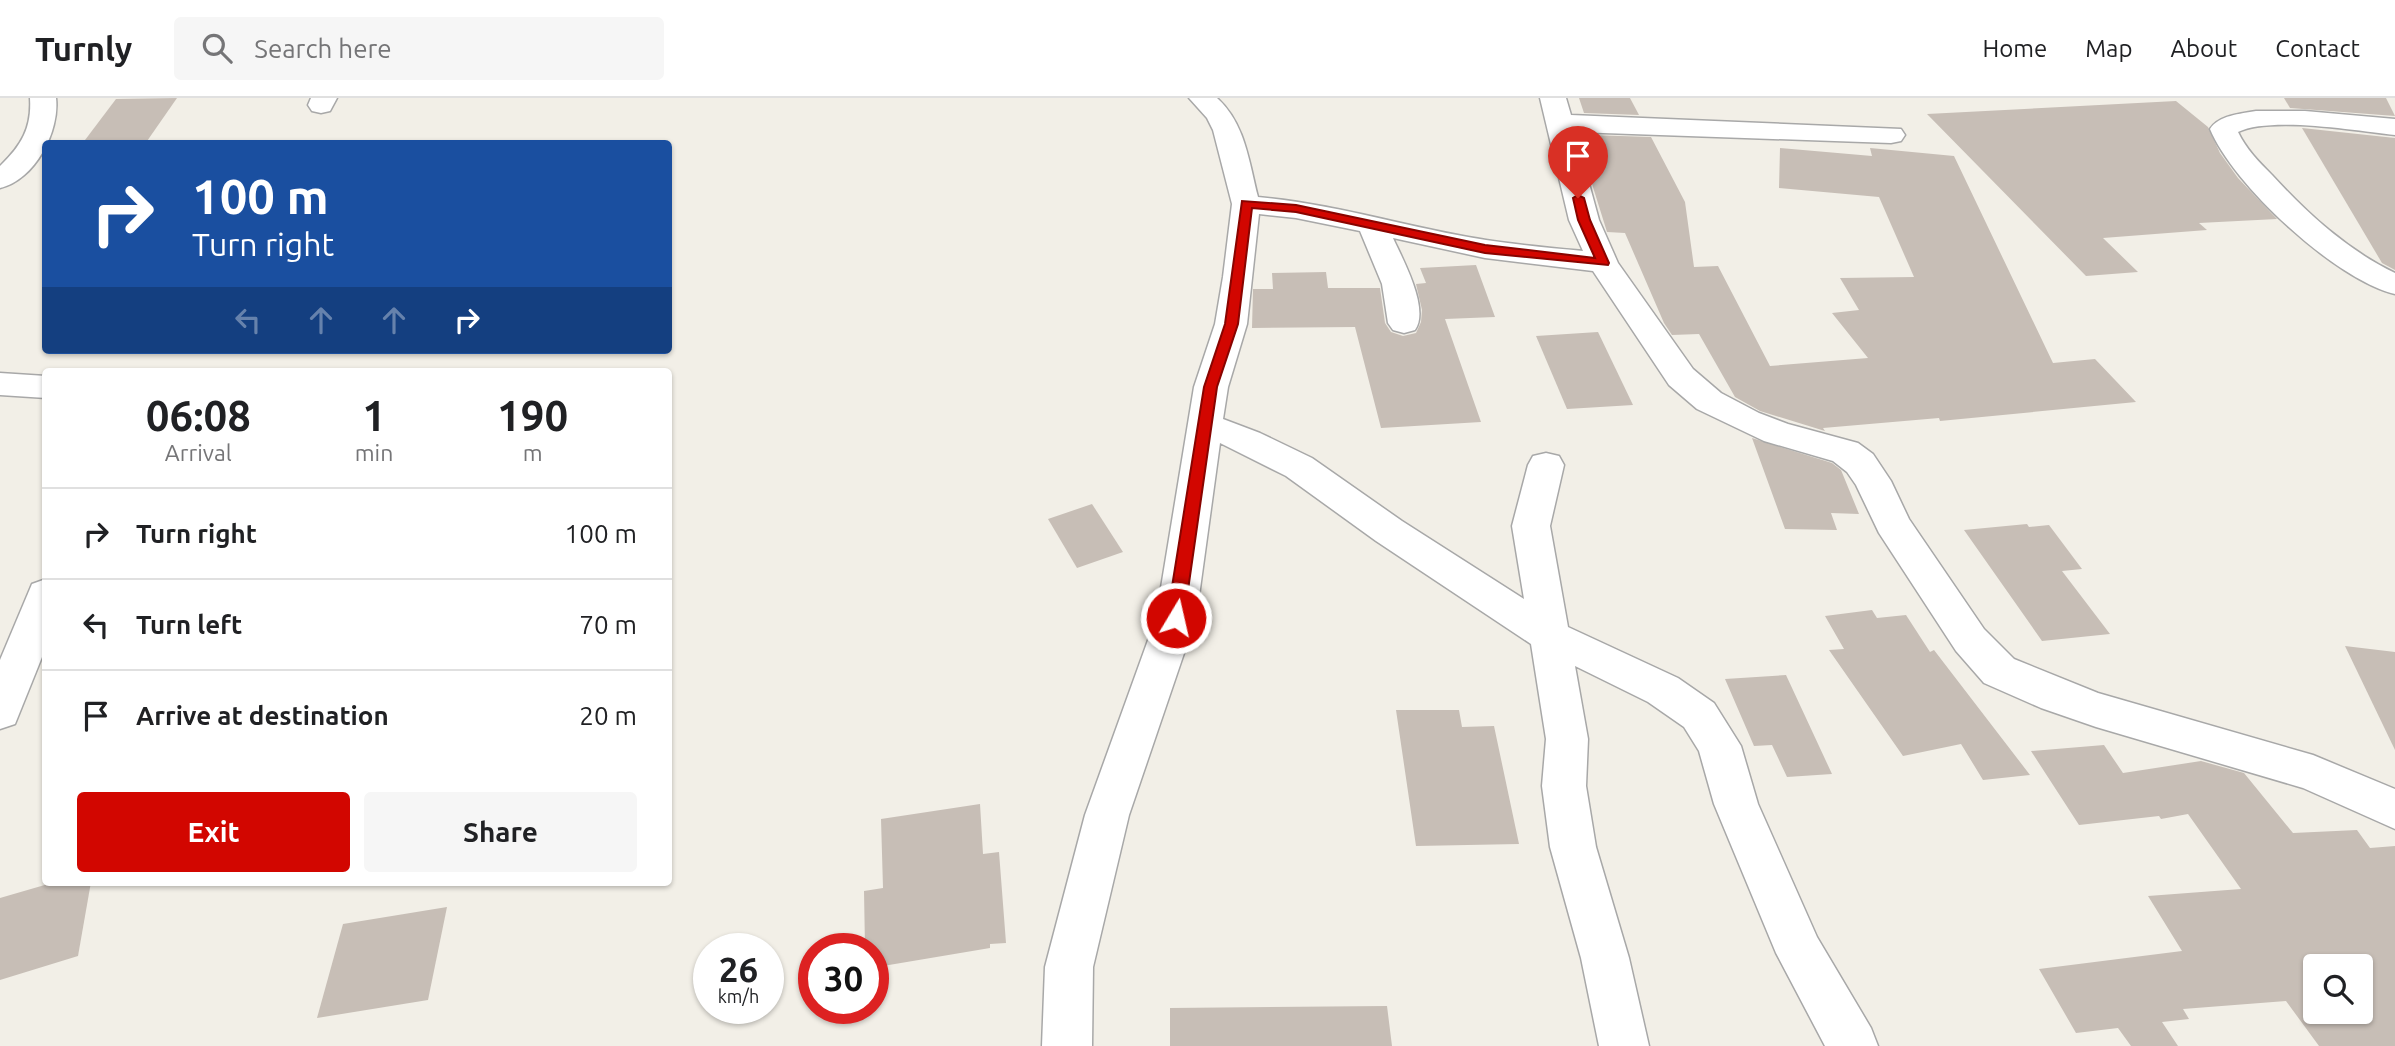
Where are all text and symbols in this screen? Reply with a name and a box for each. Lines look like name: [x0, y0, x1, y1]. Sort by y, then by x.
search box: [174, 17, 664, 80]
icon: search: [198, 29, 236, 67]
text: Turnly: [35, 30, 132, 67]
text: Search here: [254, 34, 392, 63]
text: Home: [1982, 35, 2047, 62]
text: Map: [2085, 35, 2132, 62]
text: About: [2170, 35, 2237, 62]
text: Contact: [2275, 35, 2360, 62]
pin: [1548, 126, 1608, 198]
icon: arrive: [1559, 137, 1597, 175]
icon: right: [77, 168, 168, 259]
text: 100 m: [192, 168, 329, 223]
text: Turn right: [192, 226, 334, 262]
icon: left: [229, 301, 267, 339]
icon: ahead: [302, 301, 340, 339]
icon: ahead: [375, 301, 413, 339]
icon: right: [448, 301, 486, 339]
text: 06:08: [146, 392, 251, 439]
text: 1: [362, 392, 386, 439]
text: 190: [497, 392, 568, 439]
text: Arrival: [165, 440, 232, 465]
text: min: [355, 440, 393, 465]
text: m: [523, 440, 543, 465]
icon: right: [77, 515, 115, 553]
text: Turn right: [136, 519, 257, 548]
text: 100 m: [565, 519, 637, 548]
position arrow: [1139, 581, 1213, 655]
icon: left: [77, 606, 115, 644]
text: Turn left: [136, 610, 242, 639]
text: 70 m: [579, 610, 637, 639]
icon: arrive: [77, 697, 115, 735]
text: Arrive at destination: [136, 701, 389, 730]
text: 20 m: [579, 701, 637, 730]
button: Exit: [77, 792, 350, 872]
button: Share: [364, 792, 637, 872]
speed limit sign: 30: [798, 933, 889, 1024]
text: 26: [719, 949, 758, 989]
map controls: [2303, 954, 2373, 1024]
button: search: [2303, 954, 2373, 1024]
text: km/h: [718, 986, 759, 1006]

